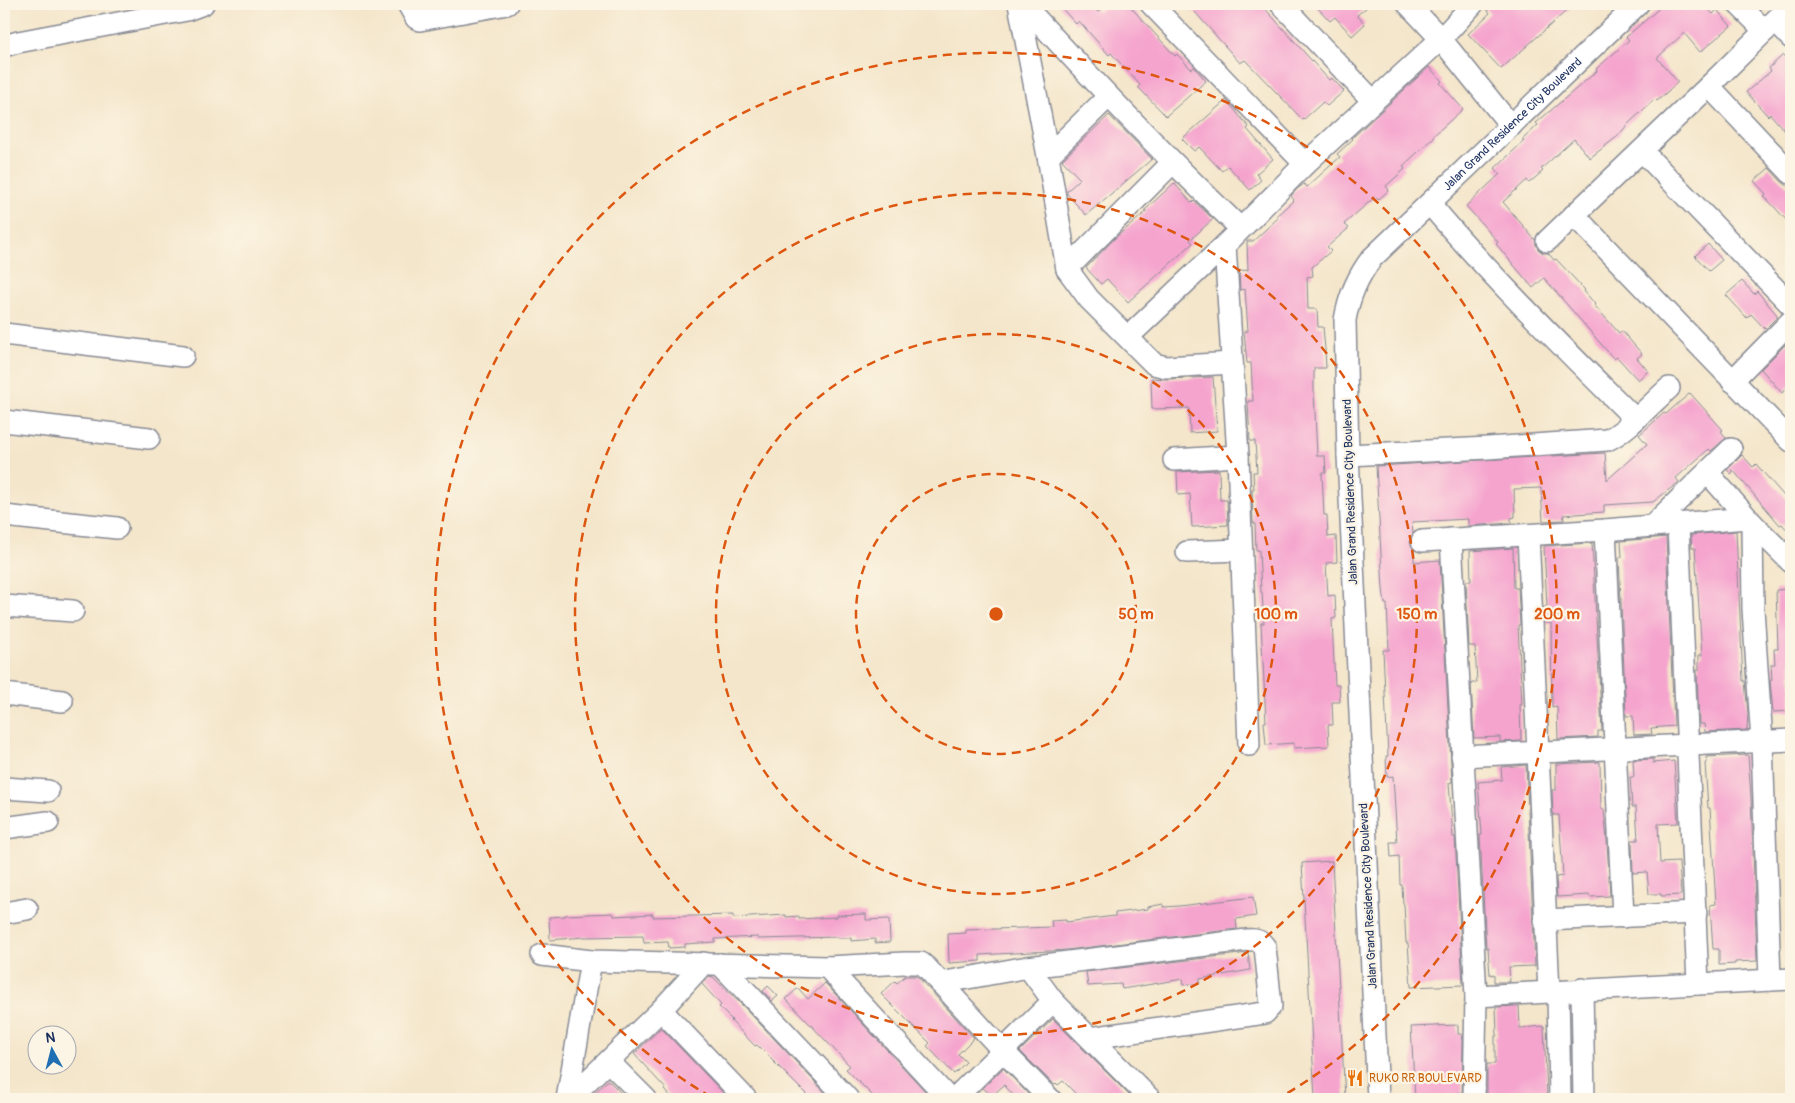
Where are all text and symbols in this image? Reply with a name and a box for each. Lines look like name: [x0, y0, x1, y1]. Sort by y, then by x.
street label: Jalan Grand Residence City Boulevard: [1440, 55, 1585, 194]
street label: Jalan Grand Residence City Boulevard: [1340, 399, 1361, 585]
centre of rings: [987, 605, 1005, 623]
text: 50 m: [1119, 605, 1153, 624]
text: 100 m: [1255, 605, 1297, 624]
text: 150 m: [1397, 605, 1437, 624]
text: 200 m: [1534, 605, 1580, 624]
street label: Jalan Grand Residence City Boulevard: [1356, 803, 1381, 989]
north arrow: [28, 1026, 78, 1076]
text: N: [45, 1029, 56, 1047]
restaurant icon: RUKO RR BOULEVARD: [1345, 1068, 1365, 1088]
place label: RUKO RR BOULEVARD: [1369, 1071, 1482, 1086]

